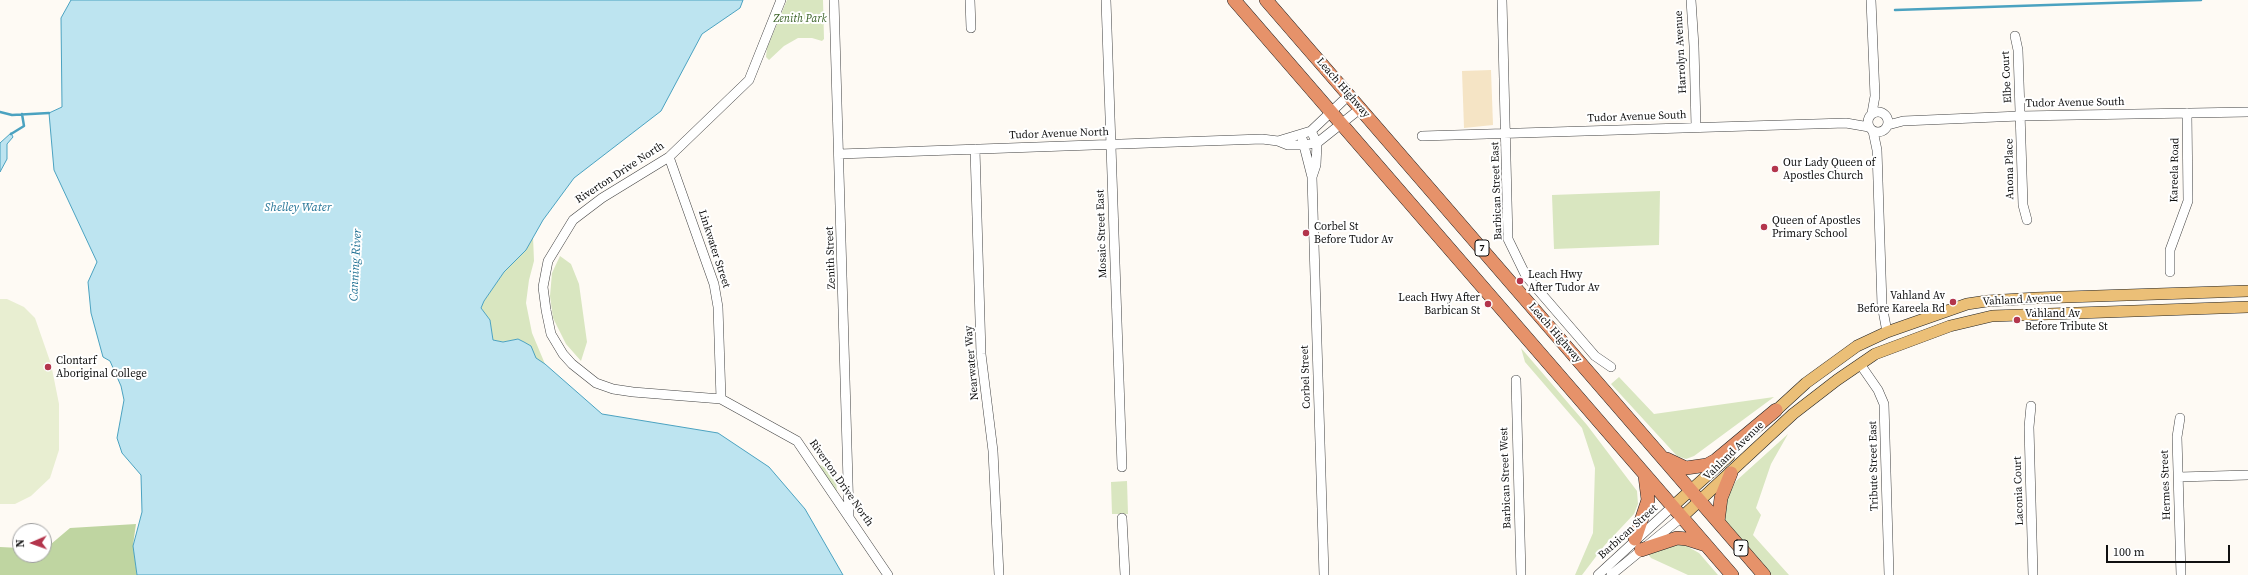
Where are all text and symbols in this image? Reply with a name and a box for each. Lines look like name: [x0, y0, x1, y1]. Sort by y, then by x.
street label: Harrolyn Avenue: [1672, 10, 1690, 94]
park label: Zenith Park: [773, 12, 827, 26]
street label: Elbe Court: [1999, 51, 2015, 103]
street label: Leach Highway: [1313, 55, 1373, 121]
street label: Tudor Avenue South: [2025, 96, 2125, 110]
street label: Tudor Avenue South: [1587, 109, 1687, 125]
street label: Tudor Avenue North: [1009, 126, 1109, 142]
street label: Anona Place: [2003, 138, 2017, 200]
street label: Kareela Road: [2168, 138, 2182, 202]
street label: Riverton Drive North: [573, 139, 667, 207]
street label: Barbican Street East: [1489, 142, 1505, 240]
place label: Our Lady Queen of Apostles Church: [1783, 156, 1875, 182]
marker: Our Lady Queen of Apostles Church: [1770, 164, 1780, 174]
street label: Mosaic Street East: [1094, 189, 1110, 279]
water label: Shelley Water: [265, 201, 331, 215]
street label: Linkwater Street: [695, 208, 733, 290]
place label: Queen of Apostles Primary School: [1772, 214, 1860, 240]
place label: Corbel St Before Tudor Av: [1314, 220, 1393, 246]
marker: Queen of Apostles Primary School: [1759, 222, 1769, 232]
street label: Zenith Street: [823, 226, 839, 290]
water label: Canning River: [347, 228, 365, 302]
marker: Corbel St Before Tudor Av: [1301, 228, 1311, 238]
road number: 7: [1475, 240, 1489, 256]
place label: Leach Hwy After Tudor Av: [1528, 268, 1600, 294]
marker: Leach Hwy After Tudor Av: [1515, 276, 1525, 286]
place label: Vahland Av Before Kareela Rd: [1857, 289, 1945, 315]
place label: Leach Hwy After Barbican St: [1398, 291, 1480, 317]
street label: Vahland Avenue: [1982, 291, 2062, 309]
marker: Vahland Av Before Kareela Rd: [1948, 297, 1958, 307]
marker: Leach Hwy After Barbican St: [1483, 299, 1493, 309]
street label: Leach Highway: [1525, 300, 1585, 366]
place label: Vahland Av Before Tribute St: [2025, 307, 2108, 333]
marker: Vahland Av Before Tribute St: [2012, 315, 2022, 325]
street label: Nearwater Way: [962, 325, 982, 401]
street label: Corbel Street: [1298, 345, 1314, 409]
place label: Clontarf Aboriginal College: [56, 354, 147, 380]
marker: Clontarf Aboriginal College: [43, 362, 53, 372]
street label: Vahland Avenue: [1701, 419, 1767, 483]
street label: Tribute Street East: [1867, 421, 1881, 511]
street label: Barbican Street West: [1498, 427, 1514, 529]
street label: Riverton Drive North: [806, 437, 876, 529]
street label: Hermes Street: [2158, 450, 2174, 520]
street label: Laconia Court: [2011, 456, 2027, 526]
street label: Barbican Street: [1596, 502, 1660, 562]
north arrow: [12, 523, 52, 563]
scale bar: [2108, 537, 2232, 563]
text: N: [13, 539, 28, 548]
road number: 7: [1734, 540, 1748, 556]
text: 100 m: [2113, 544, 2145, 560]

